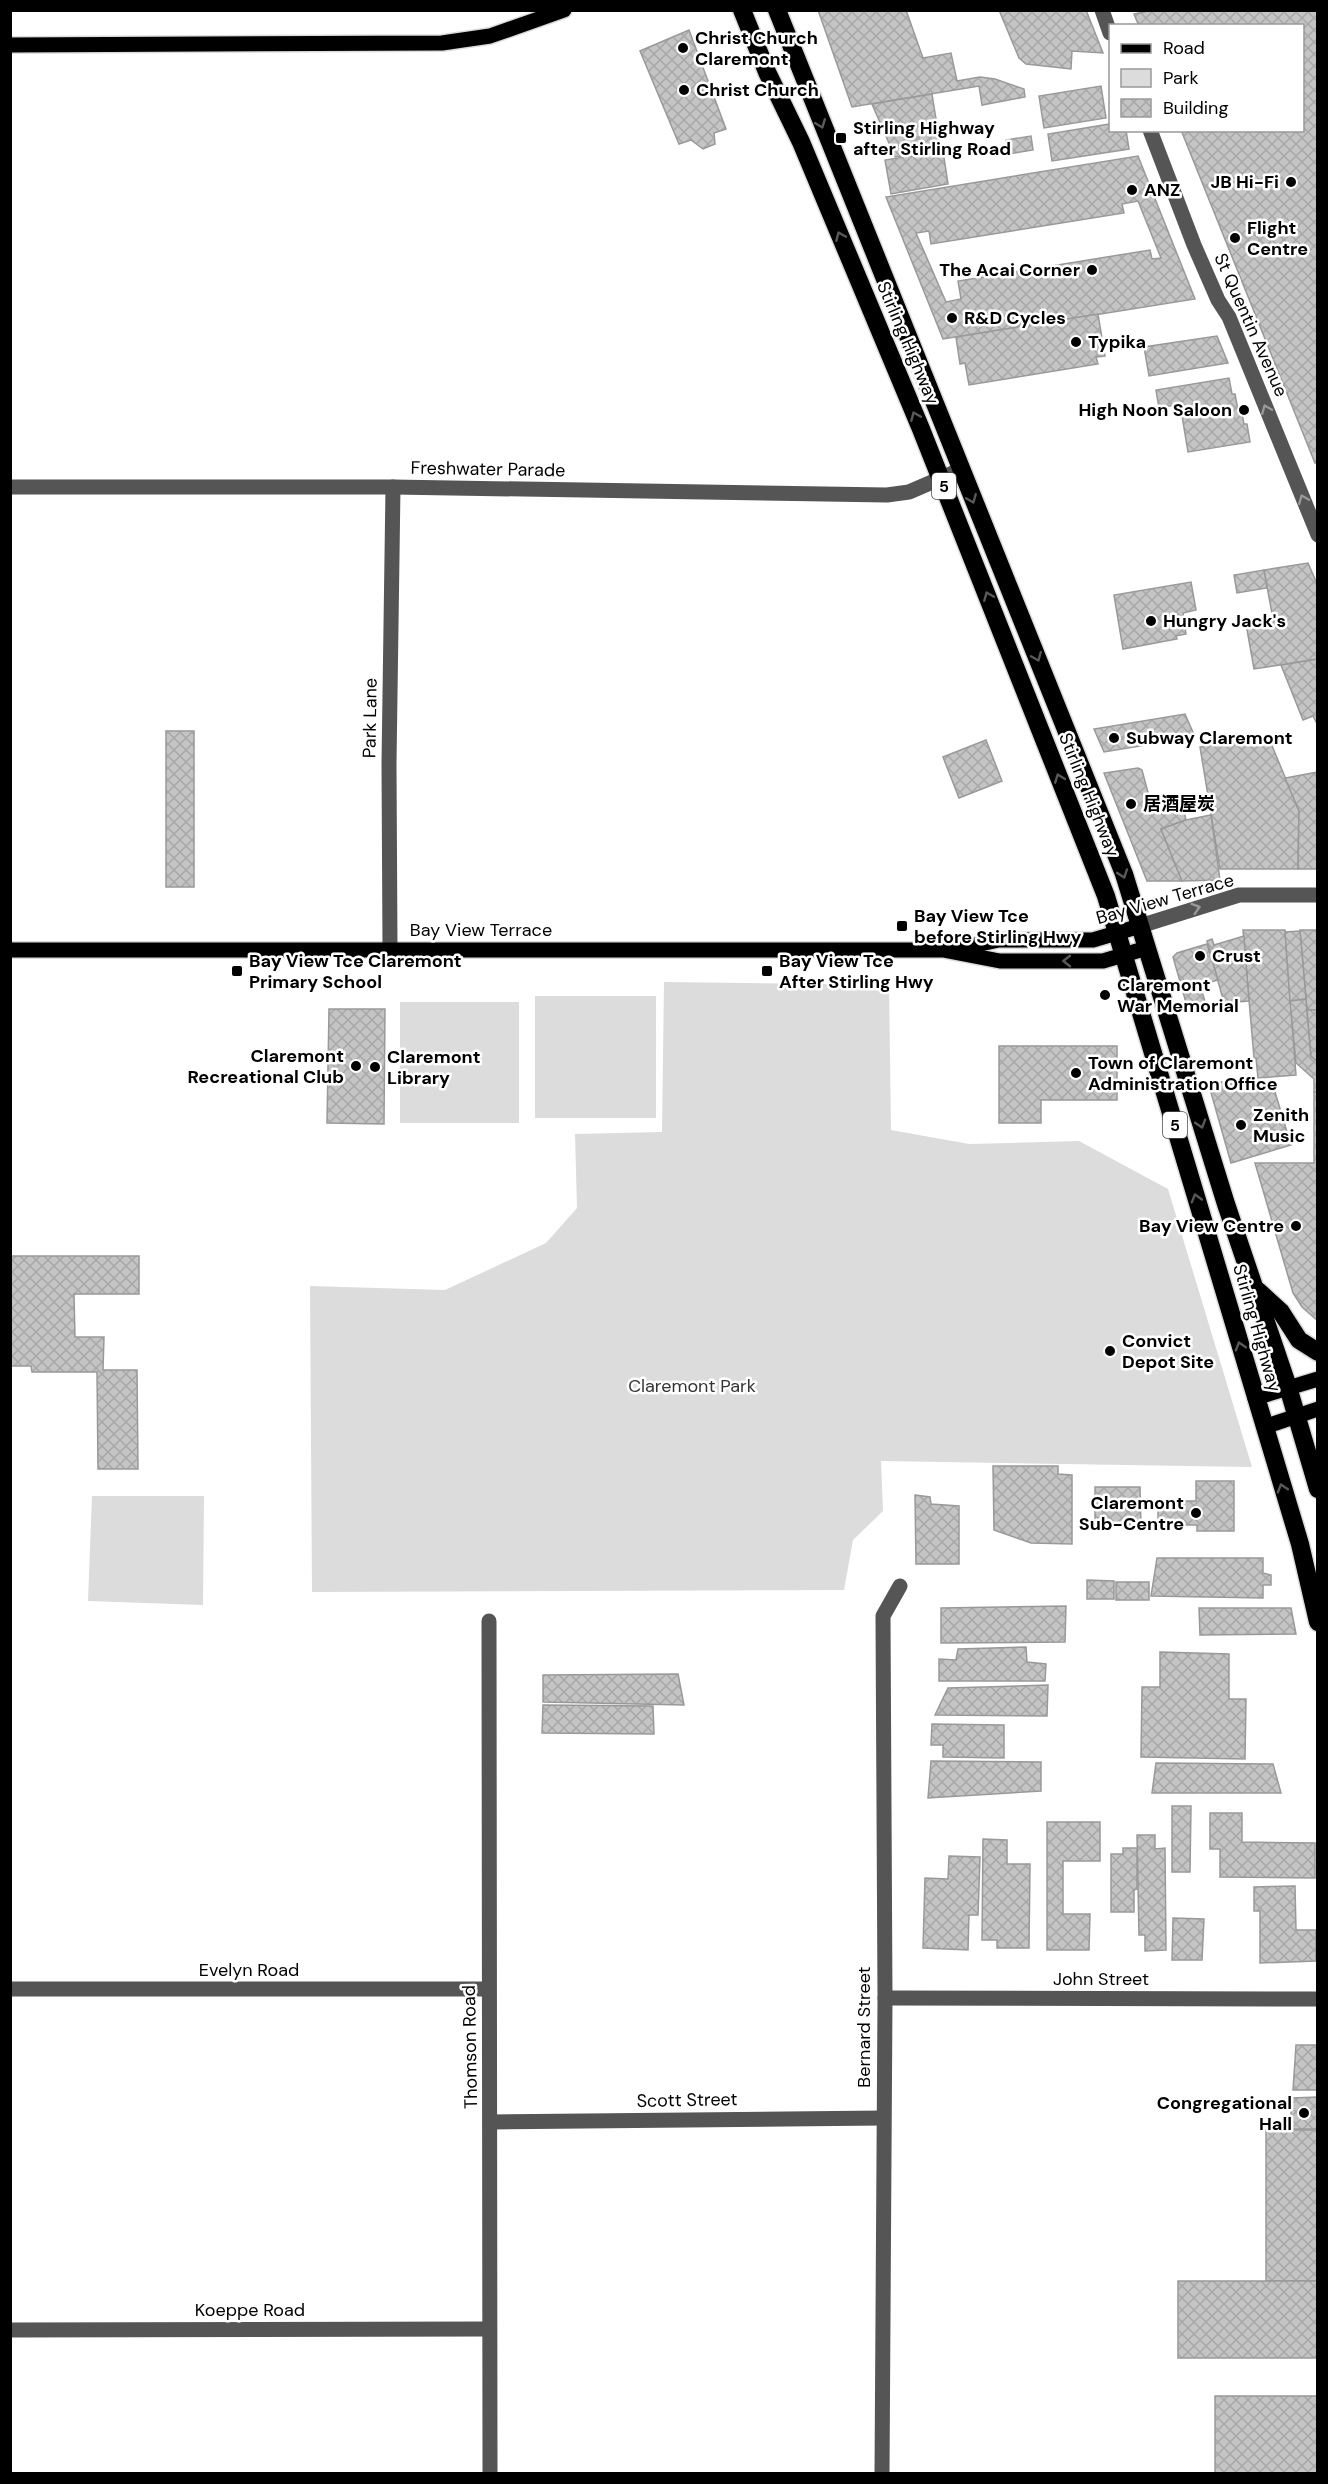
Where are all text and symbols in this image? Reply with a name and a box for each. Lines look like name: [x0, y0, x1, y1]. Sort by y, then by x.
legend: [1109, 24, 1304, 132]
place label: Christ Church Claremont: [695, 26, 818, 71]
text: Road: [1163, 36, 1205, 60]
marker: Christ Church Claremont: [676, 41, 690, 55]
text: Park: [1163, 66, 1199, 90]
place label: Christ Church: [696, 78, 819, 102]
marker: Christ Church: [677, 83, 691, 97]
text: Building: [1163, 96, 1228, 120]
place label: Stirling Highway after Stirling Road: [853, 116, 1011, 161]
one-way arrow: [814, 118, 827, 128]
marker: Stirling Highway after Stirling Road: [834, 131, 848, 145]
place label: JB Hi-Fi: [1210, 170, 1279, 194]
marker: JB Hi-Fi: [1284, 175, 1298, 189]
place label: ANZ: [1144, 178, 1180, 202]
marker: ANZ: [1125, 183, 1139, 197]
place label: Flight Centre: [1247, 216, 1308, 261]
one-way arrow: [835, 231, 847, 242]
marker: Flight Centre: [1228, 231, 1242, 245]
street label: St Quentin Avenue: [1209, 249, 1293, 401]
place label: The Acai Corner: [939, 258, 1080, 282]
marker: The Acai Corner: [1085, 263, 1099, 277]
street label: Stirling Highway: [871, 278, 945, 408]
place label: R&D Cycles: [964, 306, 1066, 330]
marker: R&D Cycles: [945, 311, 959, 325]
place label: Typika: [1088, 330, 1146, 354]
marker: Typika: [1069, 335, 1083, 349]
place label: High Noon Saloon: [1078, 398, 1232, 422]
marker: High Noon Saloon: [1237, 403, 1251, 417]
one-way arrow: [1261, 404, 1273, 415]
one-way arrow: [910, 411, 922, 422]
street label: Freshwater Parade: [410, 456, 566, 482]
road number: 5: [932, 473, 956, 499]
one-way arrow: [965, 493, 977, 504]
one-way arrow: [1298, 494, 1310, 505]
one-way arrow: [983, 592, 995, 603]
place label: Hungry Jack's: [1163, 609, 1286, 633]
marker: Hungry Jack's: [1144, 614, 1158, 628]
one-way arrow: [1030, 651, 1042, 662]
street label: Park Lane: [357, 678, 383, 758]
place label: Subway Claremont: [1126, 726, 1293, 750]
street label: Stirling Highway: [1053, 729, 1125, 861]
marker: Subway Claremont: [1107, 731, 1121, 745]
one-way arrow: [1054, 773, 1066, 784]
place label: 居酒屋炭: [1143, 792, 1215, 816]
marker: 居酒屋炭: [1124, 797, 1138, 811]
street label: Bay View Terrace: [1093, 868, 1237, 930]
one-way arrow: [1116, 868, 1129, 879]
one-way arrow: [1190, 903, 1201, 915]
place label: Bay View Tce before Stirling Hwy: [914, 904, 1082, 949]
street label: Bay View Terrace: [410, 918, 552, 942]
marker: Bay View Tce before Stirling Hwy: [895, 919, 909, 933]
place label: Crust: [1212, 944, 1261, 968]
place label: Bay View Tce Claremont Primary School: [249, 949, 462, 994]
place label: Bay View Tce After Stirling Hwy: [779, 949, 934, 994]
marker: Crust: [1193, 949, 1207, 963]
one-way arrow: [1063, 955, 1072, 967]
marker: Bay View Tce Claremont Primary School: [230, 964, 244, 978]
marker: Bay View Tce After Stirling Hwy: [760, 964, 774, 978]
place label: Claremont War Memorial: [1117, 973, 1239, 1018]
marker: Claremont War Memorial: [1098, 988, 1112, 1002]
place label: Claremont Recreational Club: [188, 1044, 344, 1089]
place label: Claremont Library: [387, 1045, 481, 1090]
place label: Town of Claremont Administration Office: [1088, 1051, 1278, 1096]
marker: Claremont Recreational Club: [349, 1059, 363, 1073]
marker: Claremont Library: [368, 1060, 382, 1074]
marker: Town of Claremont Administration Office: [1069, 1066, 1083, 1080]
place label: Zenith Music: [1253, 1103, 1309, 1148]
road number: 5: [1163, 1112, 1187, 1138]
one-way arrow: [1194, 1118, 1206, 1129]
marker: Zenith Music: [1234, 1118, 1248, 1132]
one-way arrow: [1191, 1194, 1204, 1204]
place label: Bay View Centre: [1139, 1214, 1284, 1238]
marker: Bay View Centre: [1289, 1219, 1303, 1233]
street label: Stirling Highway: [1227, 1261, 1287, 1395]
place label: Convict Depot Site: [1122, 1329, 1214, 1374]
one-way arrow: [1235, 1341, 1247, 1352]
marker: Convict Depot Site: [1103, 1344, 1117, 1358]
park label: Claremont Park: [628, 1374, 756, 1398]
one-way arrow: [1277, 1483, 1290, 1494]
place label: Claremont Sub-Centre: [1079, 1491, 1184, 1536]
marker: Claremont Sub-Centre: [1189, 1506, 1203, 1520]
street label: Evelyn Road: [199, 1958, 299, 1982]
street label: Bernard Street: [852, 1966, 876, 2088]
street label: John Street: [1053, 1967, 1149, 1991]
street label: Thomson Road: [457, 1985, 483, 2109]
street label: Scott Street: [636, 2087, 738, 2113]
place label: Congregational Hall: [1157, 2091, 1292, 2136]
marker: Congregational Hall: [1297, 2106, 1311, 2120]
street label: Koeppe Road: [195, 2298, 305, 2322]

